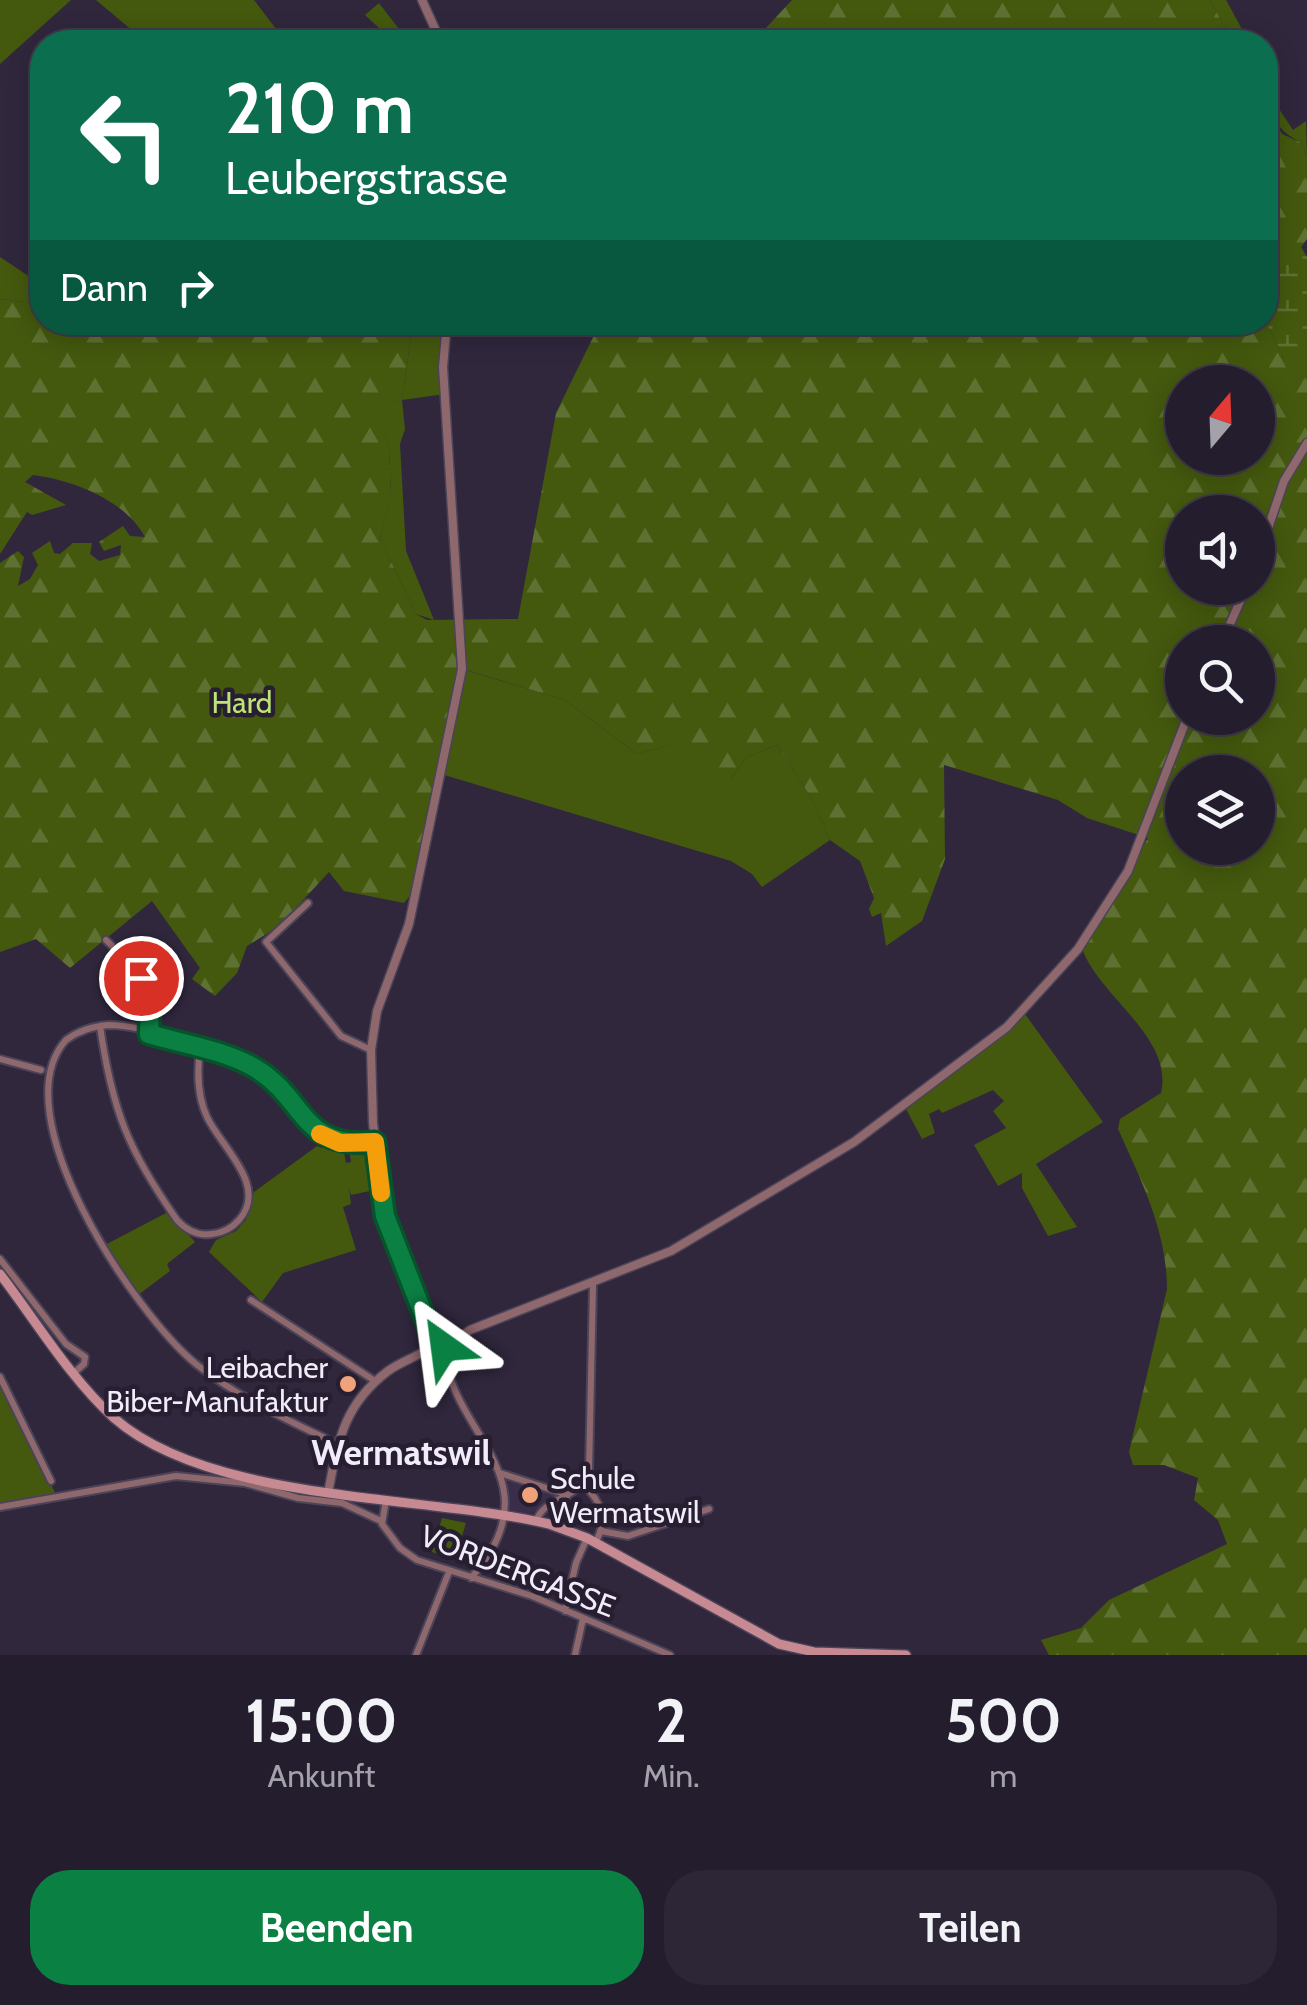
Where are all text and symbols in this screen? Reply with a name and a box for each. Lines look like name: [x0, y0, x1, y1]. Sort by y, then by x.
text: 210 m: [225, 65, 414, 151]
icon: left: [60, 70, 190, 200]
text: Leubergstrasse: [225, 151, 508, 205]
icon: right: [168, 260, 223, 315]
text: Dann: [60, 264, 148, 311]
north arrow: [1165, 365, 1275, 475]
map controls: [1165, 365, 1275, 865]
button: sound: [1165, 495, 1275, 605]
button: search: [1165, 625, 1275, 735]
park label: Hard: [211, 684, 273, 721]
button: layers: [1165, 755, 1275, 865]
pin: [99, 936, 184, 1021]
icon: arrive: [114, 951, 169, 1006]
position arrow: [392, 1295, 496, 1399]
place label: Leibacher Biber-Manufaktur: [106, 1349, 329, 1420]
marker: Leibacher Biber-Manufaktur: [337, 1373, 359, 1395]
district label: Wermatswil: [311, 1431, 491, 1474]
place label: Schule Wermatswil: [550, 1460, 700, 1531]
marker: Schule Wermatswil: [519, 1484, 541, 1506]
street label: VORDERGASSE: [415, 1517, 621, 1625]
text: 15:00: [245, 1684, 398, 1757]
text: 2: [655, 1684, 687, 1757]
text: 500: [945, 1684, 1062, 1757]
text: Ankunft: [267, 1756, 375, 1795]
text: Min.: [643, 1756, 700, 1795]
text: m: [989, 1756, 1017, 1795]
button: Beenden: [30, 1870, 644, 1985]
button: Teilen: [664, 1870, 1277, 1985]

